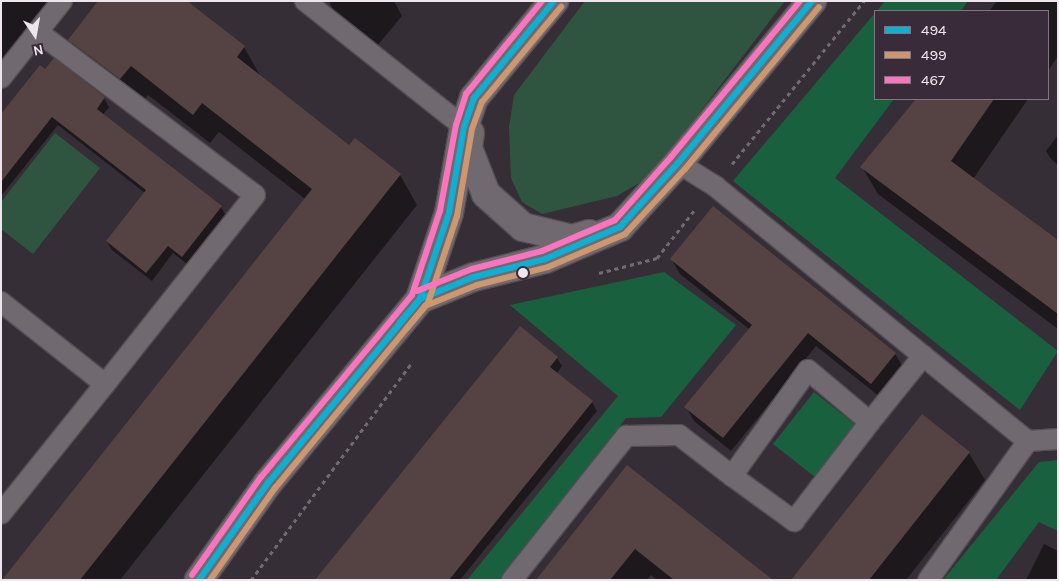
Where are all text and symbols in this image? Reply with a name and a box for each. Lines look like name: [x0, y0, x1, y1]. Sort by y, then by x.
north arrow: [10, 10, 60, 60]
legend: [874, 10, 1049, 100]
text: 494: [921, 21, 946, 39]
text: N: [32, 41, 45, 60]
text: 499: [921, 46, 947, 64]
text: 467: [921, 71, 945, 89]
unlabelled marker: [518, 268, 528, 278]

